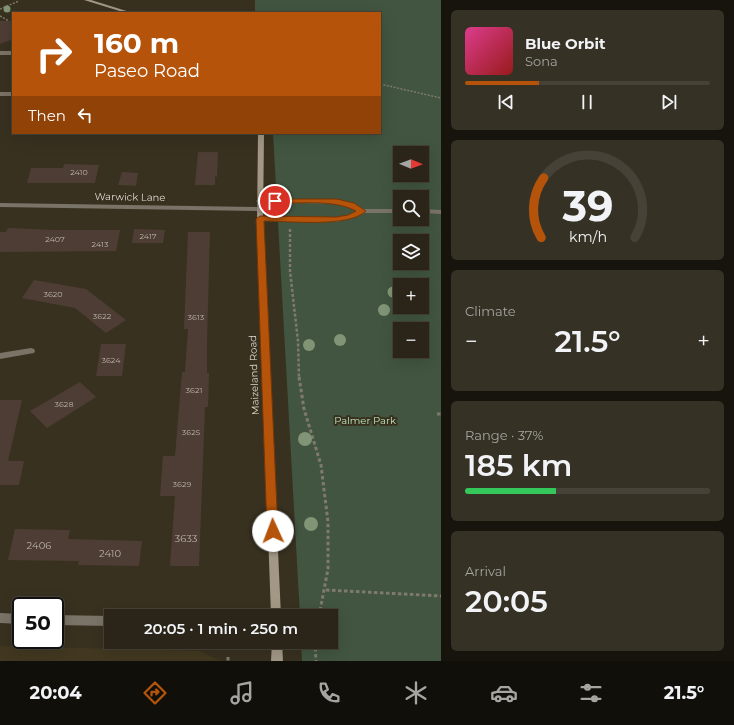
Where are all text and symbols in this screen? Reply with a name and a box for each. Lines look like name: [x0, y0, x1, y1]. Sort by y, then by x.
text: 160 m: [94, 26, 179, 60]
icon: right: [28, 28, 80, 80]
text: Blue Orbit: [525, 34, 605, 53]
text: Sona: [525, 53, 558, 69]
text: Paseo Road: [94, 60, 200, 82]
icon: previous: [495, 91, 517, 113]
icon: pause: [576, 91, 598, 113]
icon: next: [658, 91, 680, 113]
icon: left: [74, 104, 96, 126]
text: Then: [28, 106, 66, 125]
north arrow: [393, 146, 429, 182]
map controls: [393, 146, 429, 358]
house number: 2410: [70, 167, 88, 177]
text: 39: [561, 181, 613, 231]
pin: [258, 184, 292, 218]
street label: Warwick Lane: [94, 190, 166, 204]
icon: arrive: [264, 190, 286, 212]
button: search: [393, 190, 429, 226]
text: km/h: [568, 228, 607, 246]
house number: 2417: [139, 231, 157, 241]
house number: 2407: [45, 234, 65, 244]
button: layers: [393, 234, 429, 270]
house number: 2413: [92, 239, 109, 249]
button: +: [393, 278, 429, 314]
house number: 3620: [43, 289, 63, 299]
text: Climate: [465, 303, 516, 319]
house number: 3622: [93, 311, 112, 321]
house number: 3613: [188, 312, 205, 322]
button: −: [393, 322, 429, 358]
text: 21.5°: [554, 323, 621, 360]
text: −: [465, 328, 478, 355]
text: +: [697, 328, 710, 355]
street label: Maizeland Road: [246, 335, 262, 415]
house number: 3624: [101, 355, 121, 365]
house number: 3621: [186, 385, 202, 395]
house number: 3628: [54, 399, 74, 409]
park label: Palmer Park: [334, 414, 396, 427]
house number: 3625: [182, 427, 201, 437]
text: Range · 37%: [465, 427, 543, 443]
text: 185 km: [465, 447, 572, 484]
house number: 3629: [173, 479, 192, 489]
position arrow: [252, 510, 294, 552]
house number: 3633: [175, 532, 198, 545]
house number: 2406: [27, 539, 51, 552]
house number: 2410: [99, 547, 121, 560]
text: Arrival: [465, 563, 506, 579]
text: 20:05: [465, 583, 548, 620]
speed limit sign: 50: [12, 597, 64, 649]
text: 20:05 · 1 min · 250 m: [144, 619, 298, 638]
icon: directions: [141, 679, 169, 707]
icon: music: [228, 679, 256, 707]
icon: phone: [315, 679, 343, 707]
icon: climate: [402, 679, 430, 707]
icon: car: [490, 679, 518, 707]
icon: filters: [577, 679, 605, 707]
text: 20:04: [30, 682, 82, 704]
text: 21.5°: [664, 682, 704, 704]

